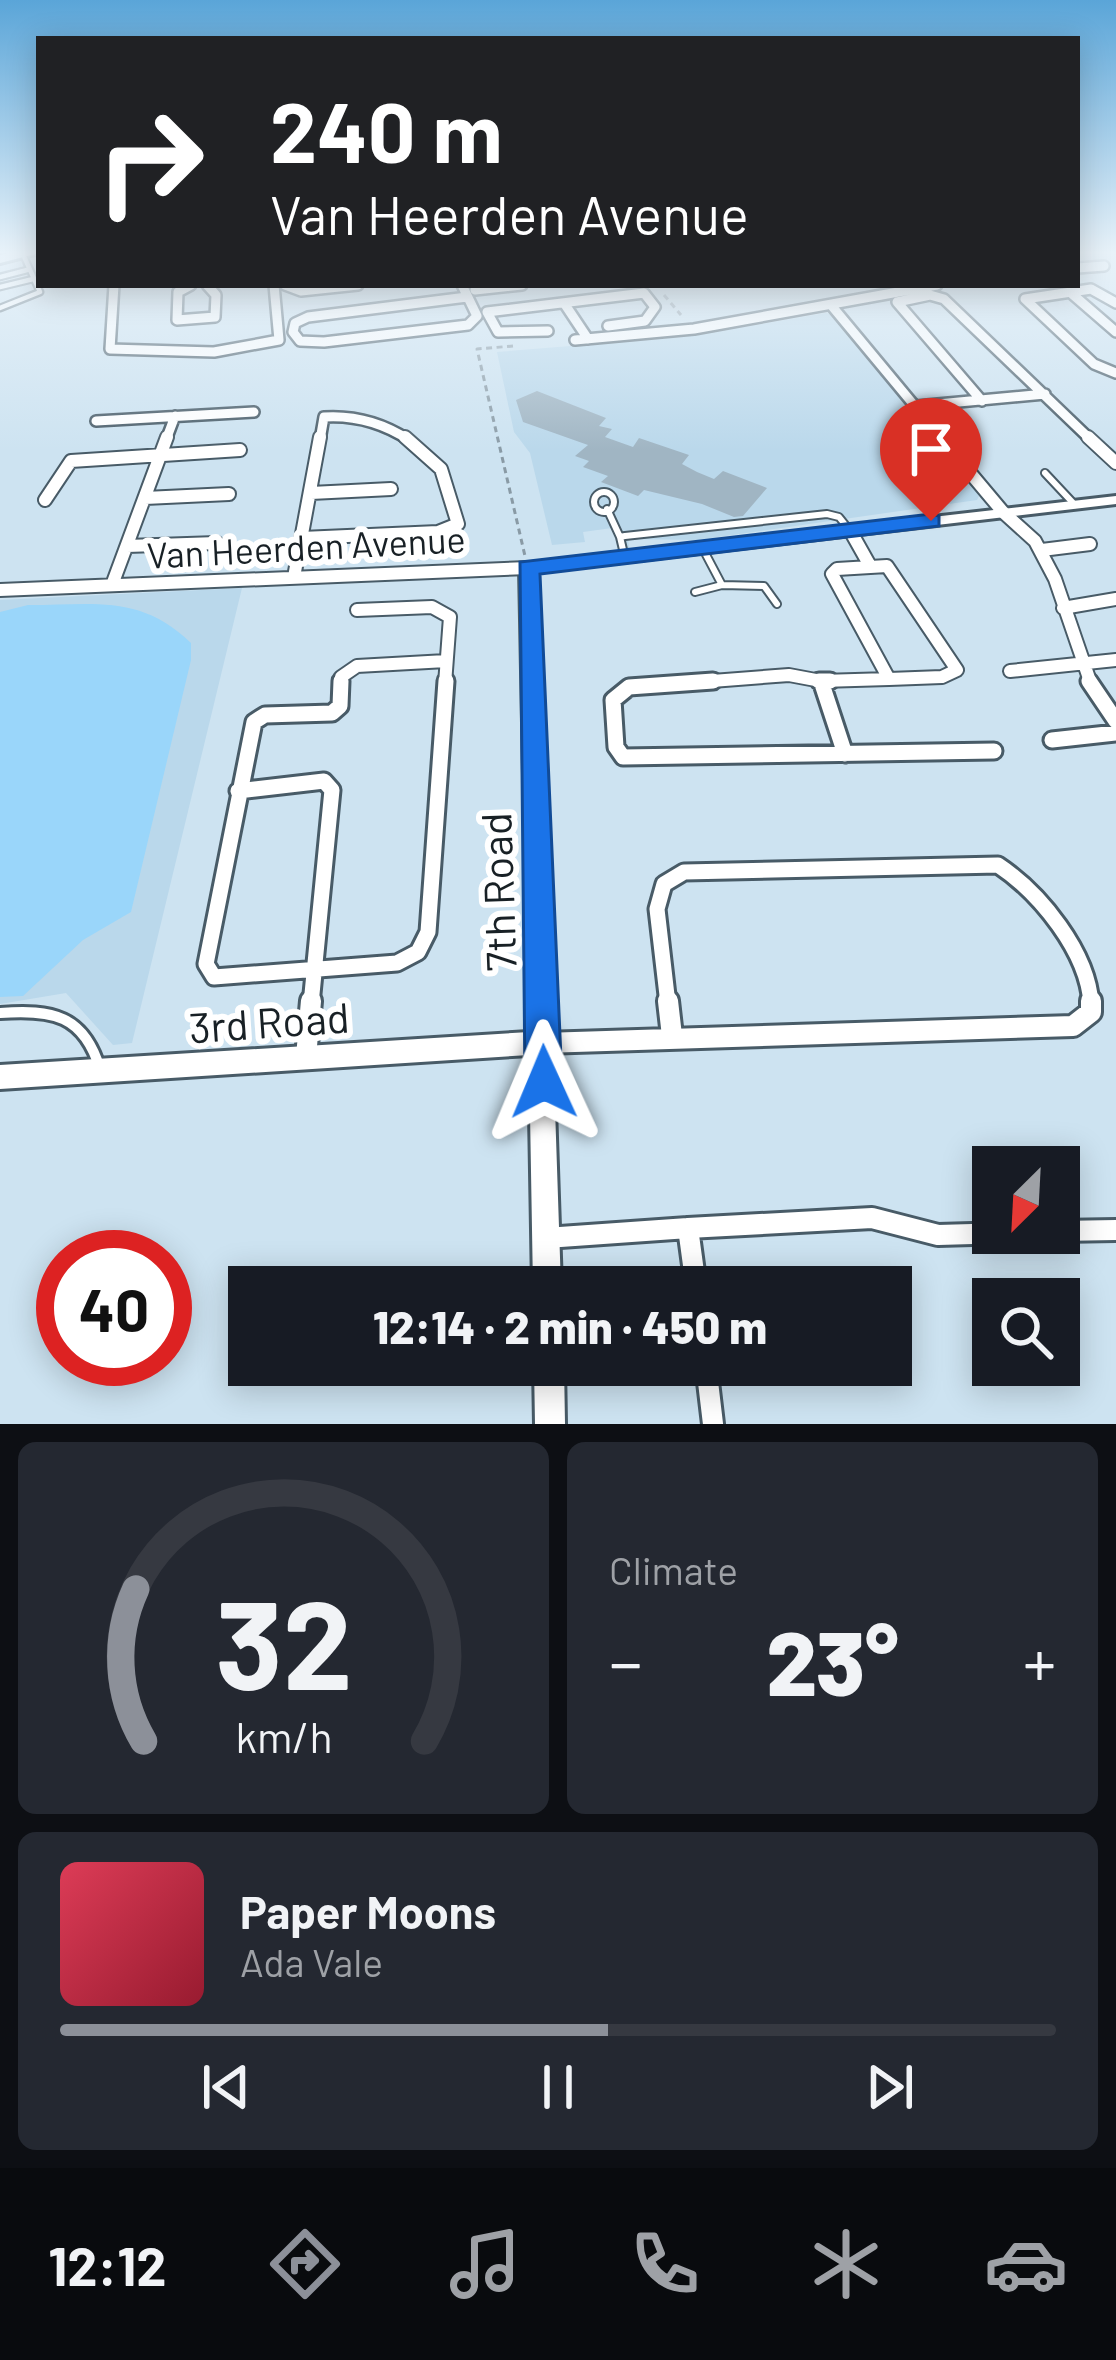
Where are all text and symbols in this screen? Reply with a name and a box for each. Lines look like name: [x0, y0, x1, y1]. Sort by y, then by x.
text: 240 m: [270, 79, 503, 180]
icon: right: [72, 84, 228, 240]
text: Van Heerden Avenue: [270, 181, 749, 246]
pin: [880, 398, 982, 521]
icon: arrive: [898, 416, 964, 482]
street label: Van Heerden Avenue: [145, 516, 467, 576]
street label: 7th Road: [469, 812, 525, 972]
street label: 3rd Road: [187, 990, 351, 1052]
position arrow: [481, 1019, 607, 1145]
north arrow: [972, 1146, 1080, 1254]
map controls: [972, 1146, 1080, 1386]
speed limit sign: 40: [36, 1230, 192, 1386]
button: search: [972, 1278, 1080, 1386]
text: 12:14 · 2 min · 450 m: [373, 1299, 767, 1353]
text: Climate: [609, 1546, 738, 1593]
text: 32: [215, 1565, 352, 1715]
text: 23°: [766, 1606, 899, 1714]
text: −: [609, 1621, 642, 1700]
text: +: [1023, 1621, 1056, 1700]
text: km/h: [235, 1710, 332, 1762]
text: Paper Moons: [240, 1884, 496, 1938]
text: Ada Vale: [240, 1938, 383, 1985]
icon: previous: [193, 2054, 259, 2120]
icon: pause: [525, 2054, 591, 2120]
icon: next: [857, 2054, 923, 2120]
icon: directions: [263, 2222, 347, 2306]
icon: music: [443, 2222, 527, 2306]
icon: phone: [623, 2222, 707, 2306]
icon: climate: [804, 2222, 888, 2306]
icon: car: [984, 2222, 1068, 2306]
text: 12:12: [48, 2232, 167, 2297]

